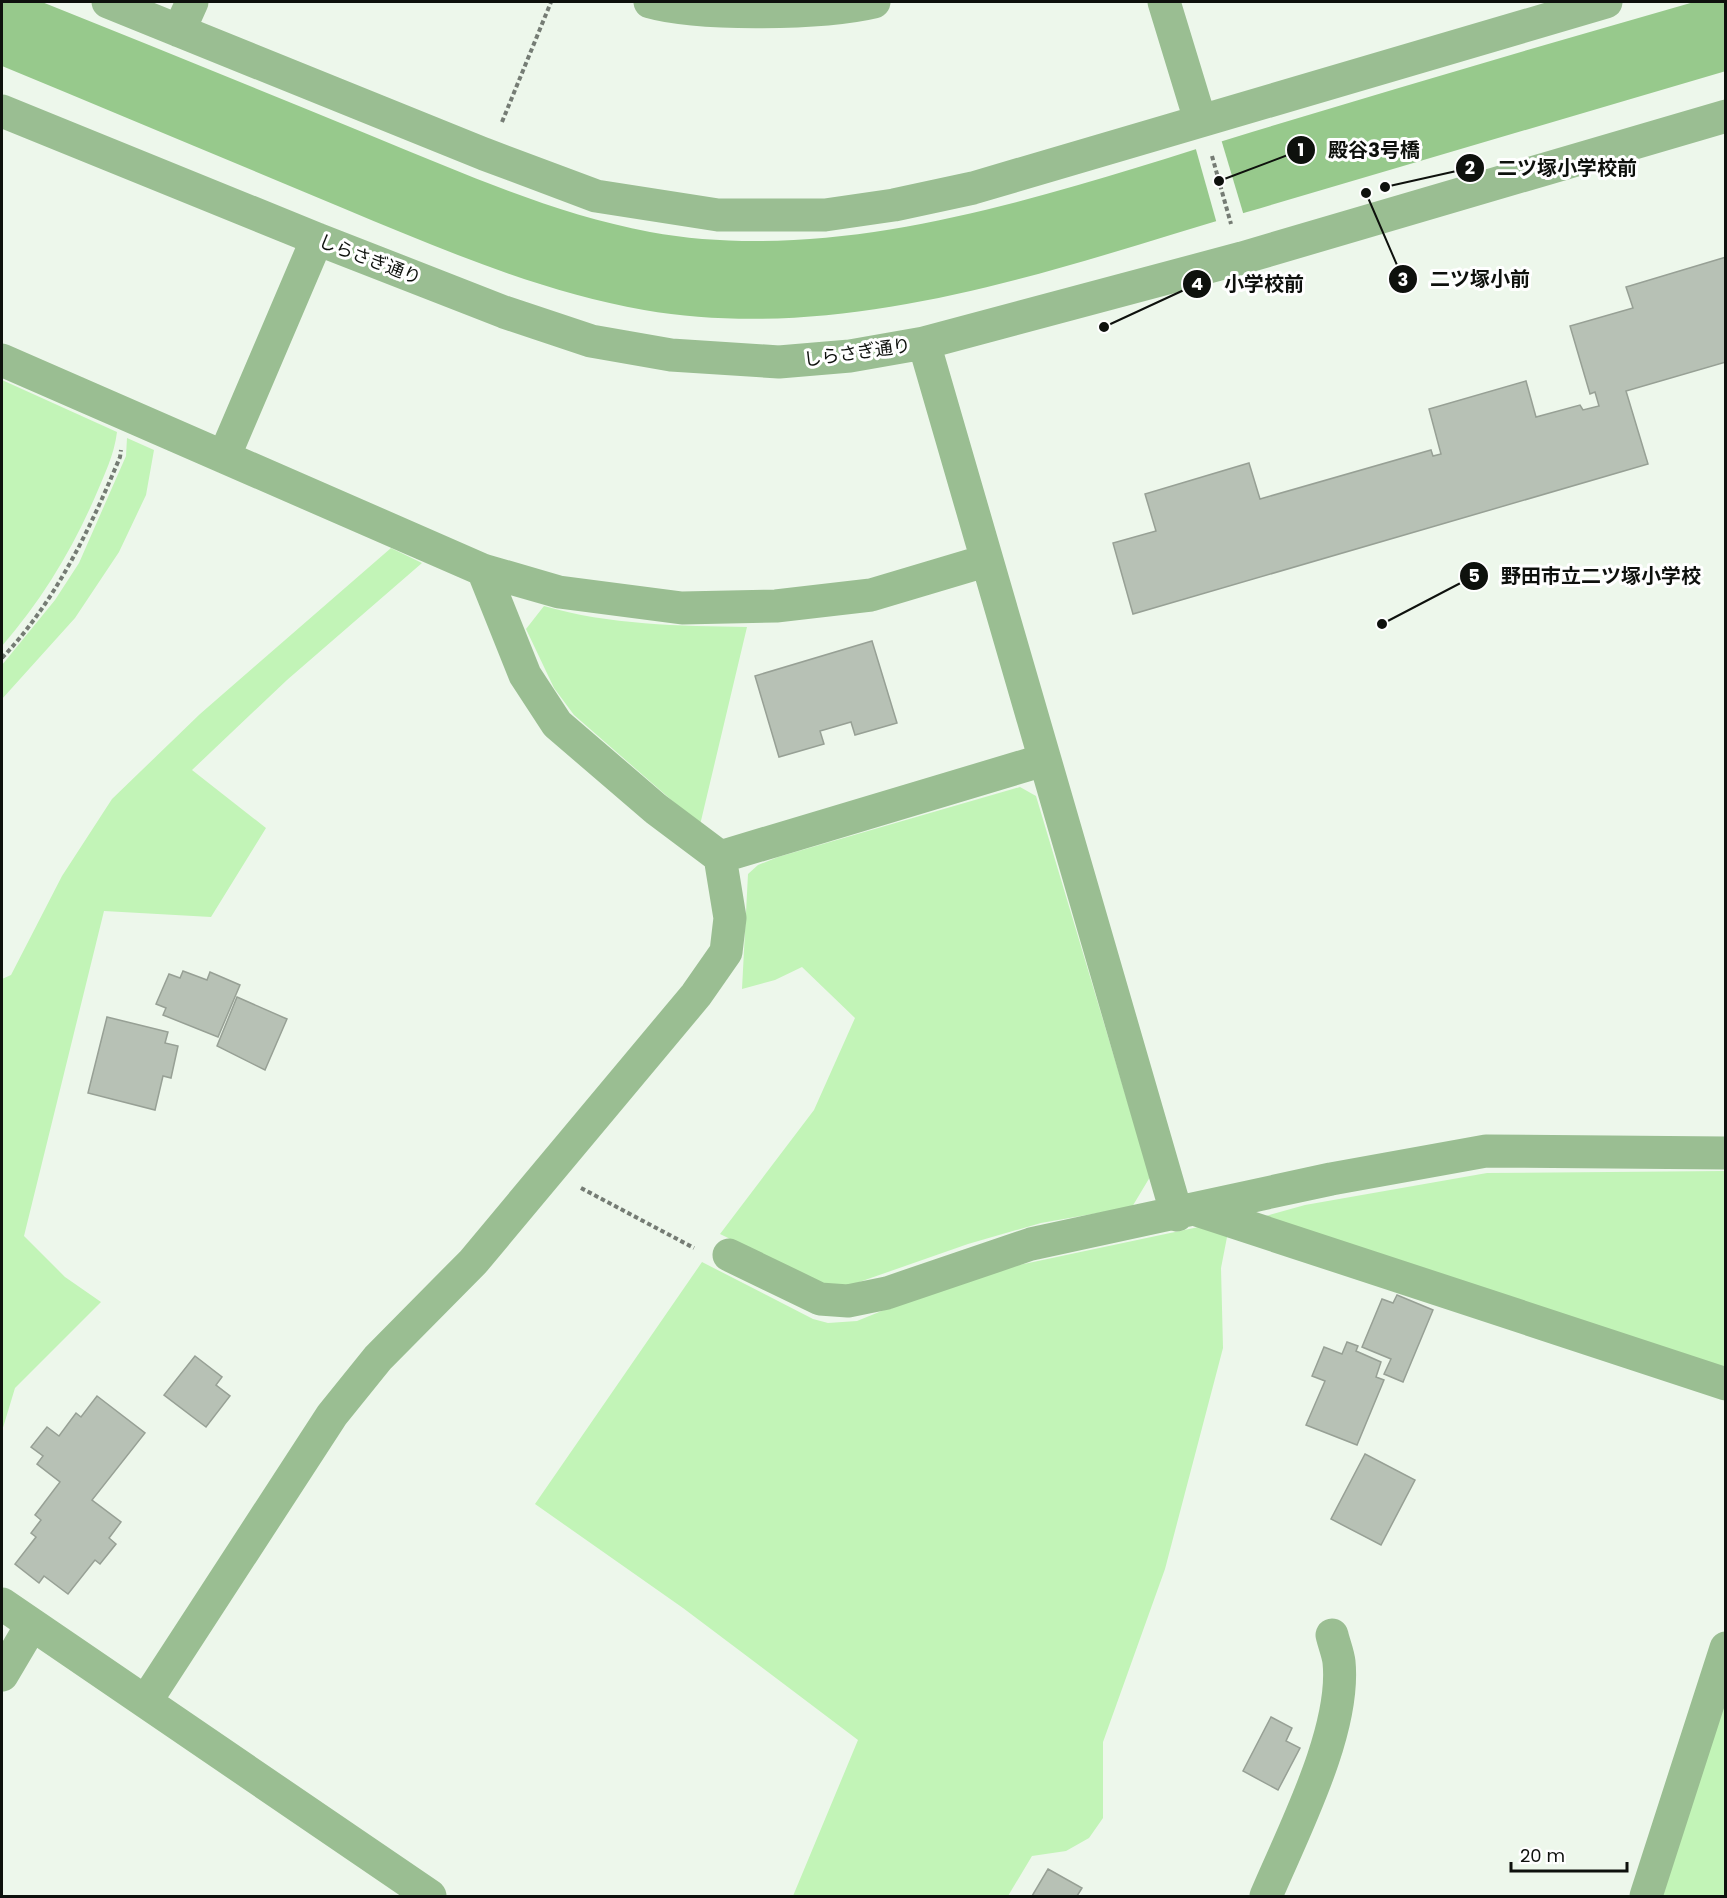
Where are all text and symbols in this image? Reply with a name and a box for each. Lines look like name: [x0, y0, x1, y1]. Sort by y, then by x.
callout: 殿谷3号橋: [1286, 131, 1432, 169]
text: 殿谷3号橋: [1328, 136, 1420, 164]
text: 1: [1298, 137, 1304, 162]
callout: 二ツ塚小学校前: [1455, 149, 1649, 187]
text: 二ツ塚小学校前: [1497, 154, 1637, 182]
text: 2: [1465, 155, 1475, 180]
street label: しらさぎ通り: [315, 228, 425, 290]
callout: 二ツ塚小前: [1388, 260, 1542, 298]
callout: 小学校前: [1182, 265, 1316, 303]
text: 二ツ塚小前: [1430, 265, 1530, 293]
text: 3: [1398, 267, 1408, 292]
text: 小学校前: [1224, 270, 1304, 298]
text: 4: [1191, 271, 1203, 296]
street label: しらさぎ通り: [802, 332, 912, 372]
callout: 野田市立二ツ塚小学校: [1459, 557, 1713, 595]
text: 野田市立二ツ塚小学校: [1501, 562, 1701, 590]
text: 5: [1468, 563, 1480, 588]
scale bar: [1511, 1835, 1626, 1873]
text: 20 m: [1520, 1843, 1565, 1868]

